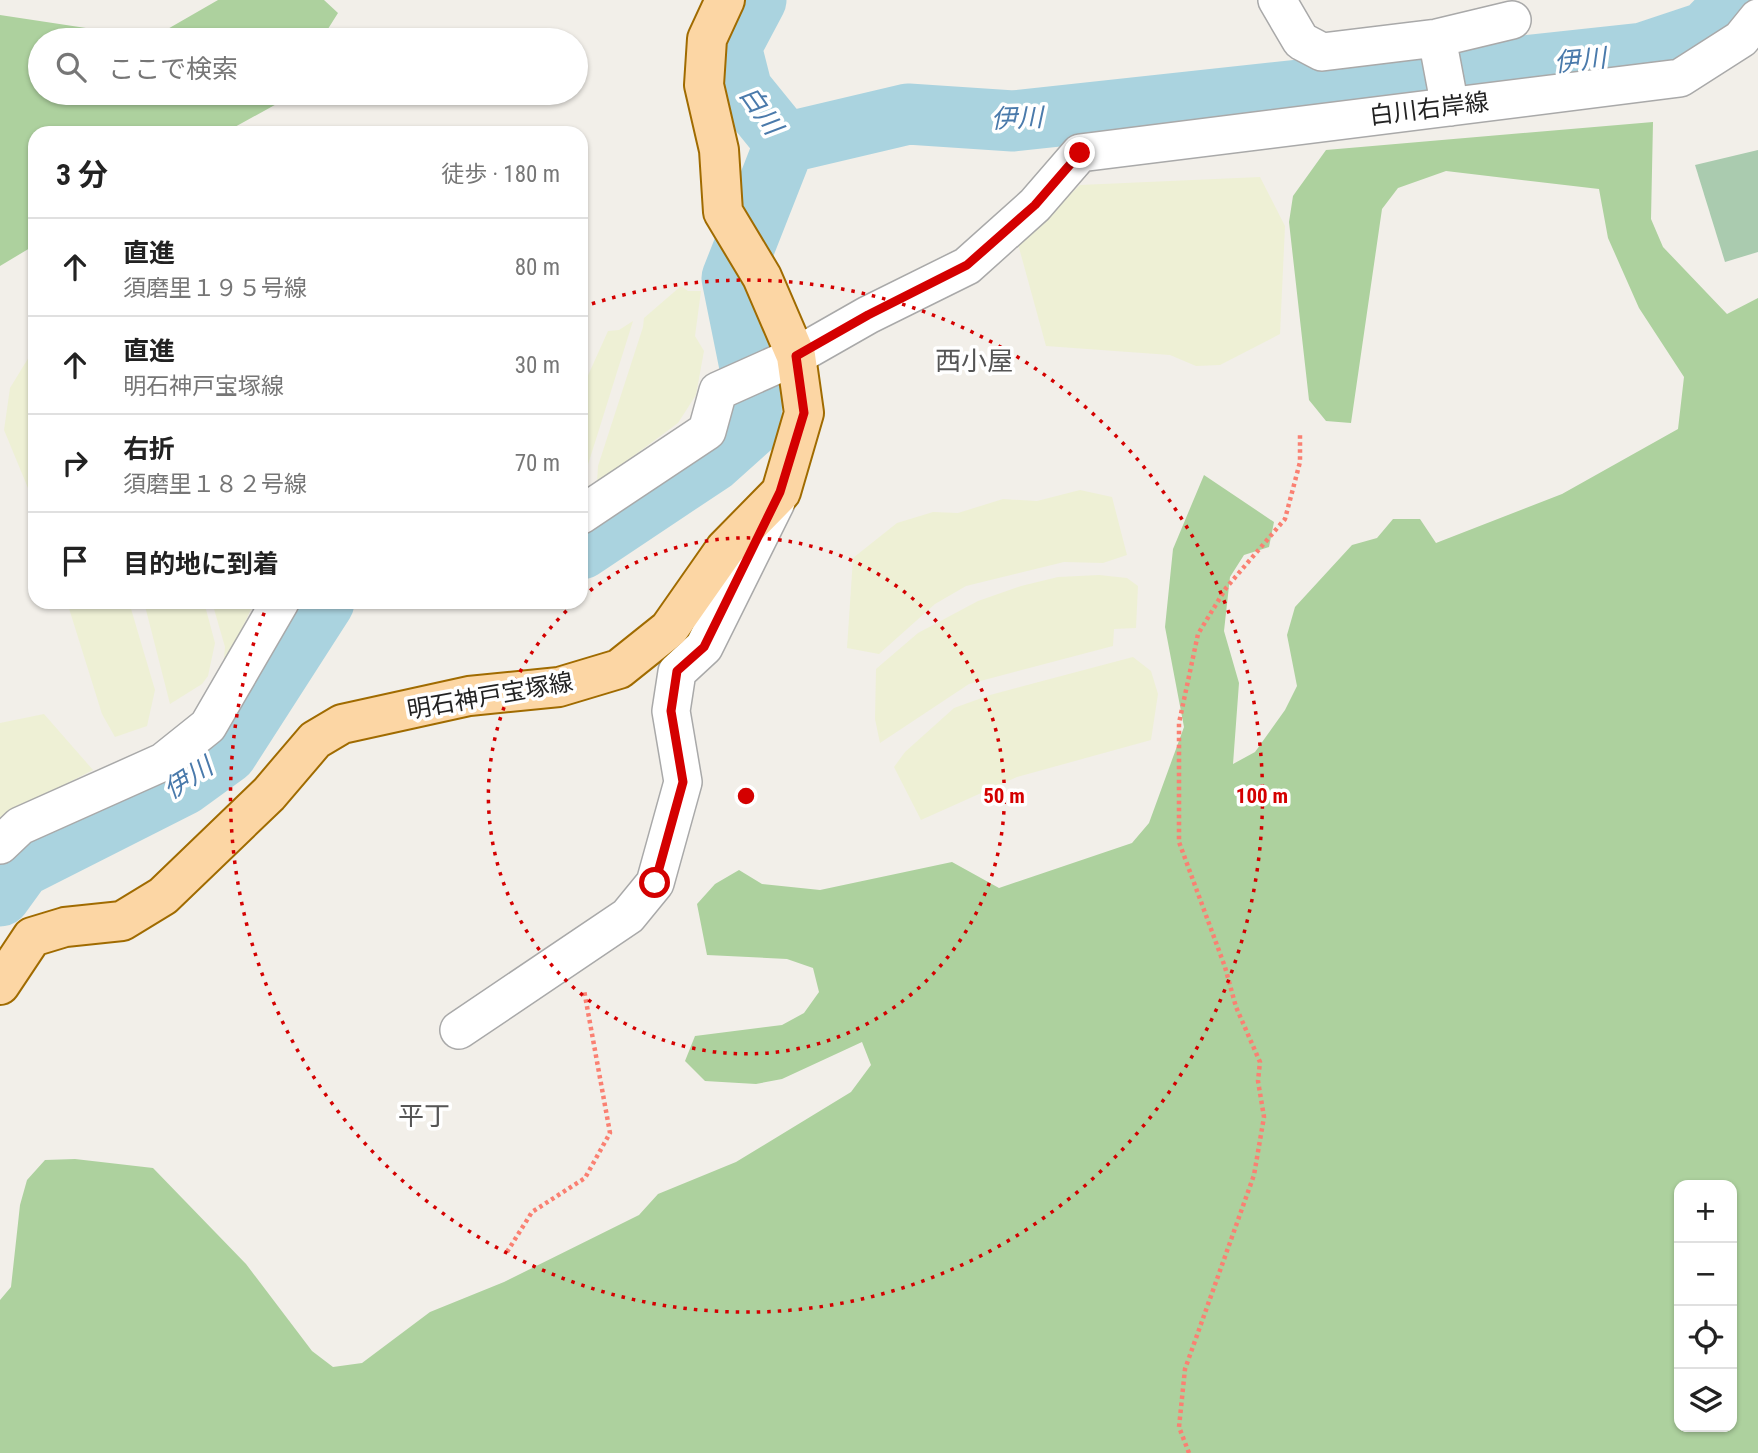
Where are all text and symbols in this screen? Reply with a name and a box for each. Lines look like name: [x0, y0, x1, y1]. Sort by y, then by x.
search box: [28, 28, 588, 105]
water label: 伊川: [1553, 42, 1610, 78]
icon: search: [52, 48, 90, 86]
text: ここで検索: [108, 54, 238, 84]
water label: 白川: [734, 80, 790, 142]
street label: 白川右岸線: [1368, 88, 1490, 130]
water label: 伊川: [990, 102, 1046, 134]
route end: [1064, 137, 1095, 168]
text: 3 分: [56, 157, 108, 192]
text: 徒歩 · 180 m: [441, 161, 560, 188]
text: 直進: [123, 238, 175, 268]
icon: ahead: [56, 248, 94, 286]
text: 80 m: [515, 254, 560, 281]
text: 須磨里１９５号線: [123, 275, 307, 302]
text: 直進: [123, 336, 175, 366]
icon: ahead: [56, 346, 94, 384]
district label: 西小屋: [935, 346, 1013, 376]
text: 30 m: [515, 352, 560, 379]
text: 明石神戸宝塚線: [123, 373, 284, 400]
text: 右折: [123, 434, 175, 464]
icon: right: [56, 444, 94, 482]
text: 70 m: [515, 450, 560, 477]
text: 須磨里１８２号線: [123, 471, 307, 498]
icon: arrive: [56, 542, 94, 580]
text: 目的地に到着: [123, 549, 279, 579]
street label: 明石神戸宝塚線: [405, 668, 575, 724]
water label: 伊川: [158, 750, 220, 805]
centre of rings: [734, 784, 758, 808]
text: 50 m: [983, 784, 1025, 808]
text: 100 m: [1236, 784, 1288, 808]
route start: [639, 867, 670, 898]
district label: 平丁: [398, 1101, 450, 1131]
map controls: [1674, 1180, 1737, 1432]
button: +: [1674, 1180, 1737, 1243]
button: −: [1674, 1243, 1737, 1306]
button: locate: [1674, 1306, 1737, 1369]
button: layers: [1674, 1369, 1737, 1432]

